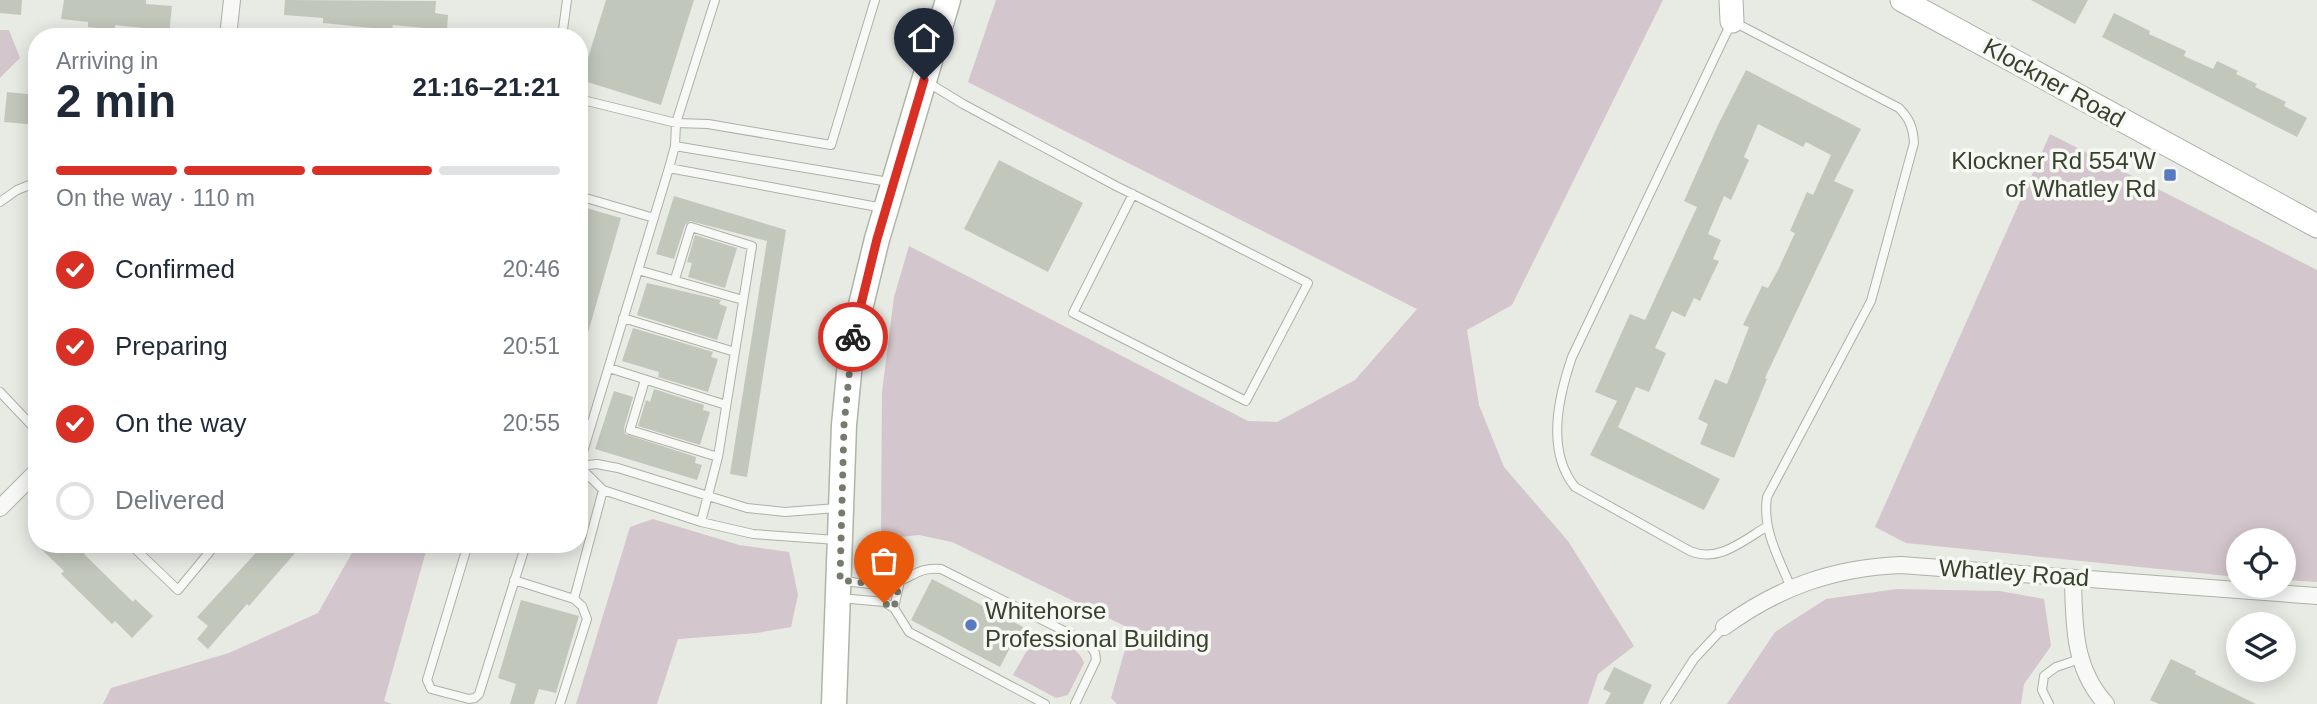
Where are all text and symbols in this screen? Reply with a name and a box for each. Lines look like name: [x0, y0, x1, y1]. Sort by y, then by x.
pin: [894, 8, 954, 80]
icon: home: [905, 19, 943, 57]
street label: Klockner Road: [1979, 33, 2130, 133]
text: Arriving in: [56, 48, 158, 74]
text: 21:16–21:21: [413, 72, 560, 102]
text: 2 min: [56, 75, 176, 127]
place label: Klockner Rd 554'W of Whatley Rd: [1951, 147, 2156, 202]
marker: Klockner Rd 554'W of Whatley Rd: [2162, 167, 2178, 183]
text: On the way · 110 m: [56, 185, 255, 211]
icon: check: [56, 251, 94, 289]
text: Confirmed: [115, 254, 235, 284]
text: 20:46: [502, 256, 560, 282]
courier: [818, 302, 888, 372]
icon: bike: [834, 318, 872, 356]
icon: check: [56, 328, 94, 366]
text: Preparing: [115, 331, 228, 361]
text: 20:51: [502, 333, 560, 359]
icon: check: [56, 405, 94, 443]
text: On the way: [115, 408, 247, 438]
text: 20:55: [502, 410, 560, 436]
text: Delivered: [115, 485, 225, 515]
map controls: [2226, 528, 2296, 682]
button: locate: [2226, 528, 2296, 598]
pin: [854, 531, 914, 603]
icon: bag: [865, 542, 903, 580]
street label: Whatley Road: [1938, 554, 2090, 591]
place label: Whitehorse Professional Building: [985, 597, 1209, 652]
button: layers: [2226, 612, 2296, 682]
marker: Whitehorse Professional Building: [963, 617, 979, 633]

